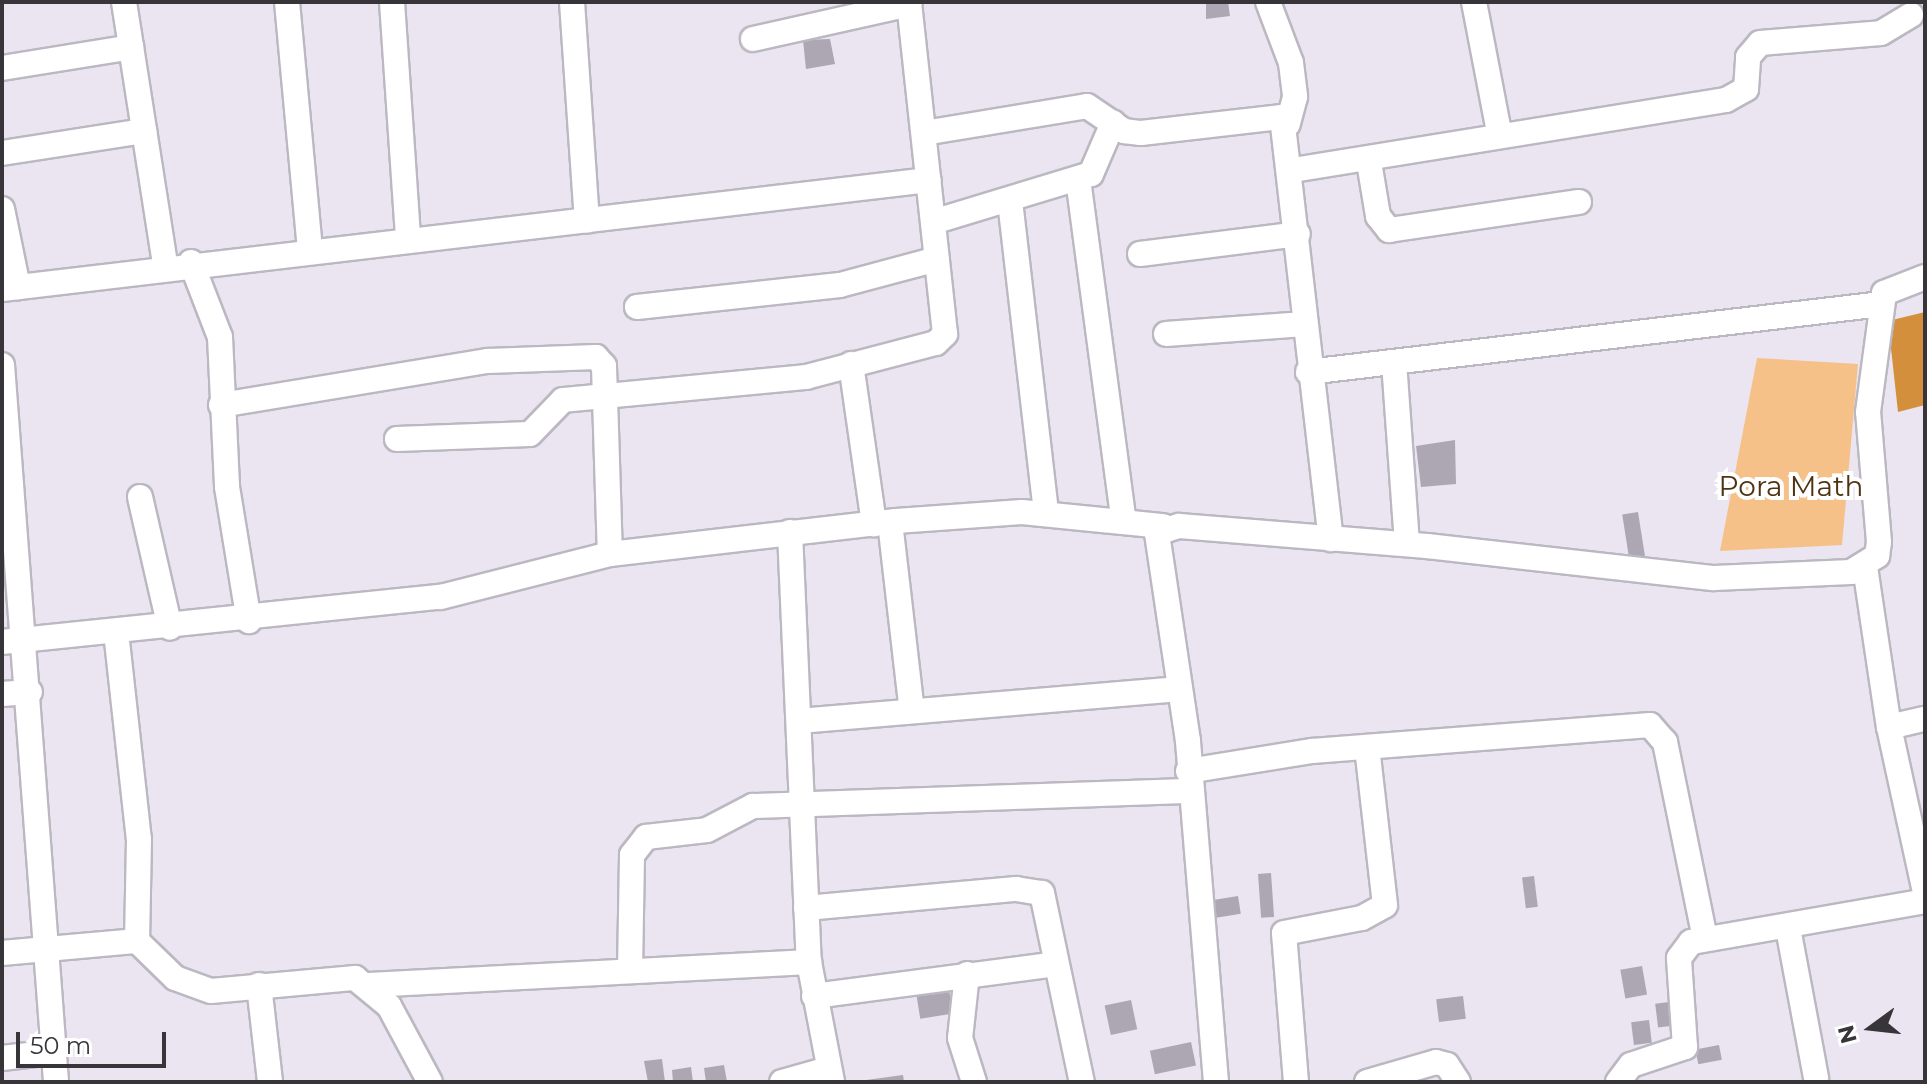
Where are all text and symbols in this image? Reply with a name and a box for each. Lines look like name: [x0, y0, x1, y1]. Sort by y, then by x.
park label: Pora Math: [1719, 469, 1863, 503]
north arrow: [1831, 988, 1911, 1068]
scale bar: [20, 1016, 170, 1066]
text: N: [1832, 1022, 1863, 1046]
text: 50 m: [30, 1031, 91, 1060]

